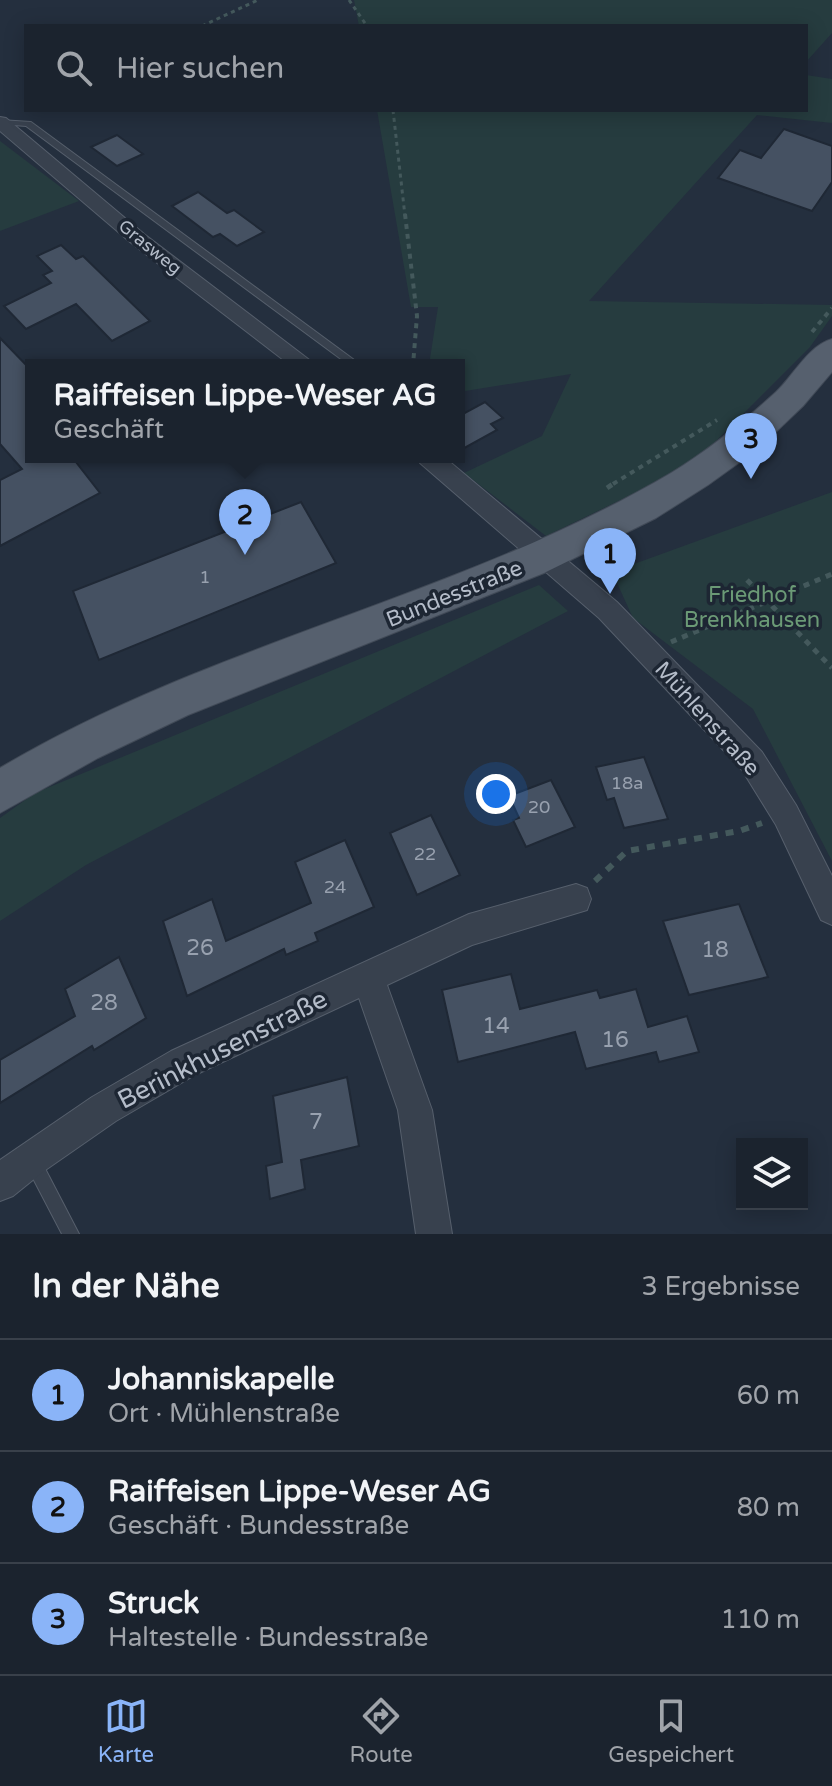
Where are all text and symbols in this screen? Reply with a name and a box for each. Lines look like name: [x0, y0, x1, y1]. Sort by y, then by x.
search box: [24, 24, 808, 112]
icon: search: [52, 46, 96, 90]
text: Hier suchen: [116, 50, 284, 87]
street label: Grasweg: [114, 215, 186, 279]
popup: [25, 359, 465, 463]
text: Raiffeisen Lippe-Weser AG: [53, 377, 437, 414]
pin: 3: [725, 413, 777, 479]
text: Geschäft: [53, 414, 164, 445]
pin: 2: [219, 489, 271, 555]
pin: 1: [584, 528, 636, 594]
street label: Bundesstraße: [383, 555, 526, 633]
house number: 1: [199, 566, 211, 588]
park label: Friedhof Brenkhausen: [684, 582, 820, 633]
street label: Mühlenstraße: [649, 656, 765, 781]
house number: 18a: [611, 772, 643, 794]
your location: [476, 774, 516, 814]
house number: 20: [528, 796, 550, 818]
house number: 22: [414, 843, 436, 865]
house number: 24: [324, 876, 346, 898]
house number: 26: [186, 935, 214, 961]
house number: 18: [701, 937, 729, 963]
street label: Berinkhusenstraße: [112, 983, 332, 1116]
house number: 28: [90, 990, 118, 1016]
house number: 14: [482, 1013, 510, 1039]
house number: 16: [601, 1027, 629, 1053]
house number: 7: [309, 1109, 323, 1135]
map controls: [736, 1138, 808, 1210]
button: layers: [736, 1138, 808, 1210]
text: In der Nähe: [32, 1266, 220, 1307]
text: 3 Ergebnisse: [641, 1271, 800, 1302]
text: Johanniskapelle: [108, 1361, 335, 1398]
text: 1: [50, 1380, 66, 1411]
text: 60 m: [737, 1380, 800, 1411]
text: Ort · Mühlenstraße: [108, 1398, 340, 1429]
text: Raiffeisen Lippe-Weser AG: [108, 1473, 491, 1510]
text: 2: [50, 1492, 66, 1523]
text: 80 m: [737, 1492, 800, 1523]
text: Geschäft · Bundesstraße: [108, 1510, 409, 1541]
text: Struck: [108, 1585, 199, 1622]
text: 3: [50, 1604, 66, 1635]
text: 110 m: [720, 1604, 800, 1635]
text: Haltestelle · Bundesstraße: [108, 1622, 428, 1653]
tab: Karte: [98, 1694, 154, 1768]
tab: Route: [350, 1694, 413, 1768]
tab: Gespeichert: [608, 1694, 734, 1768]

